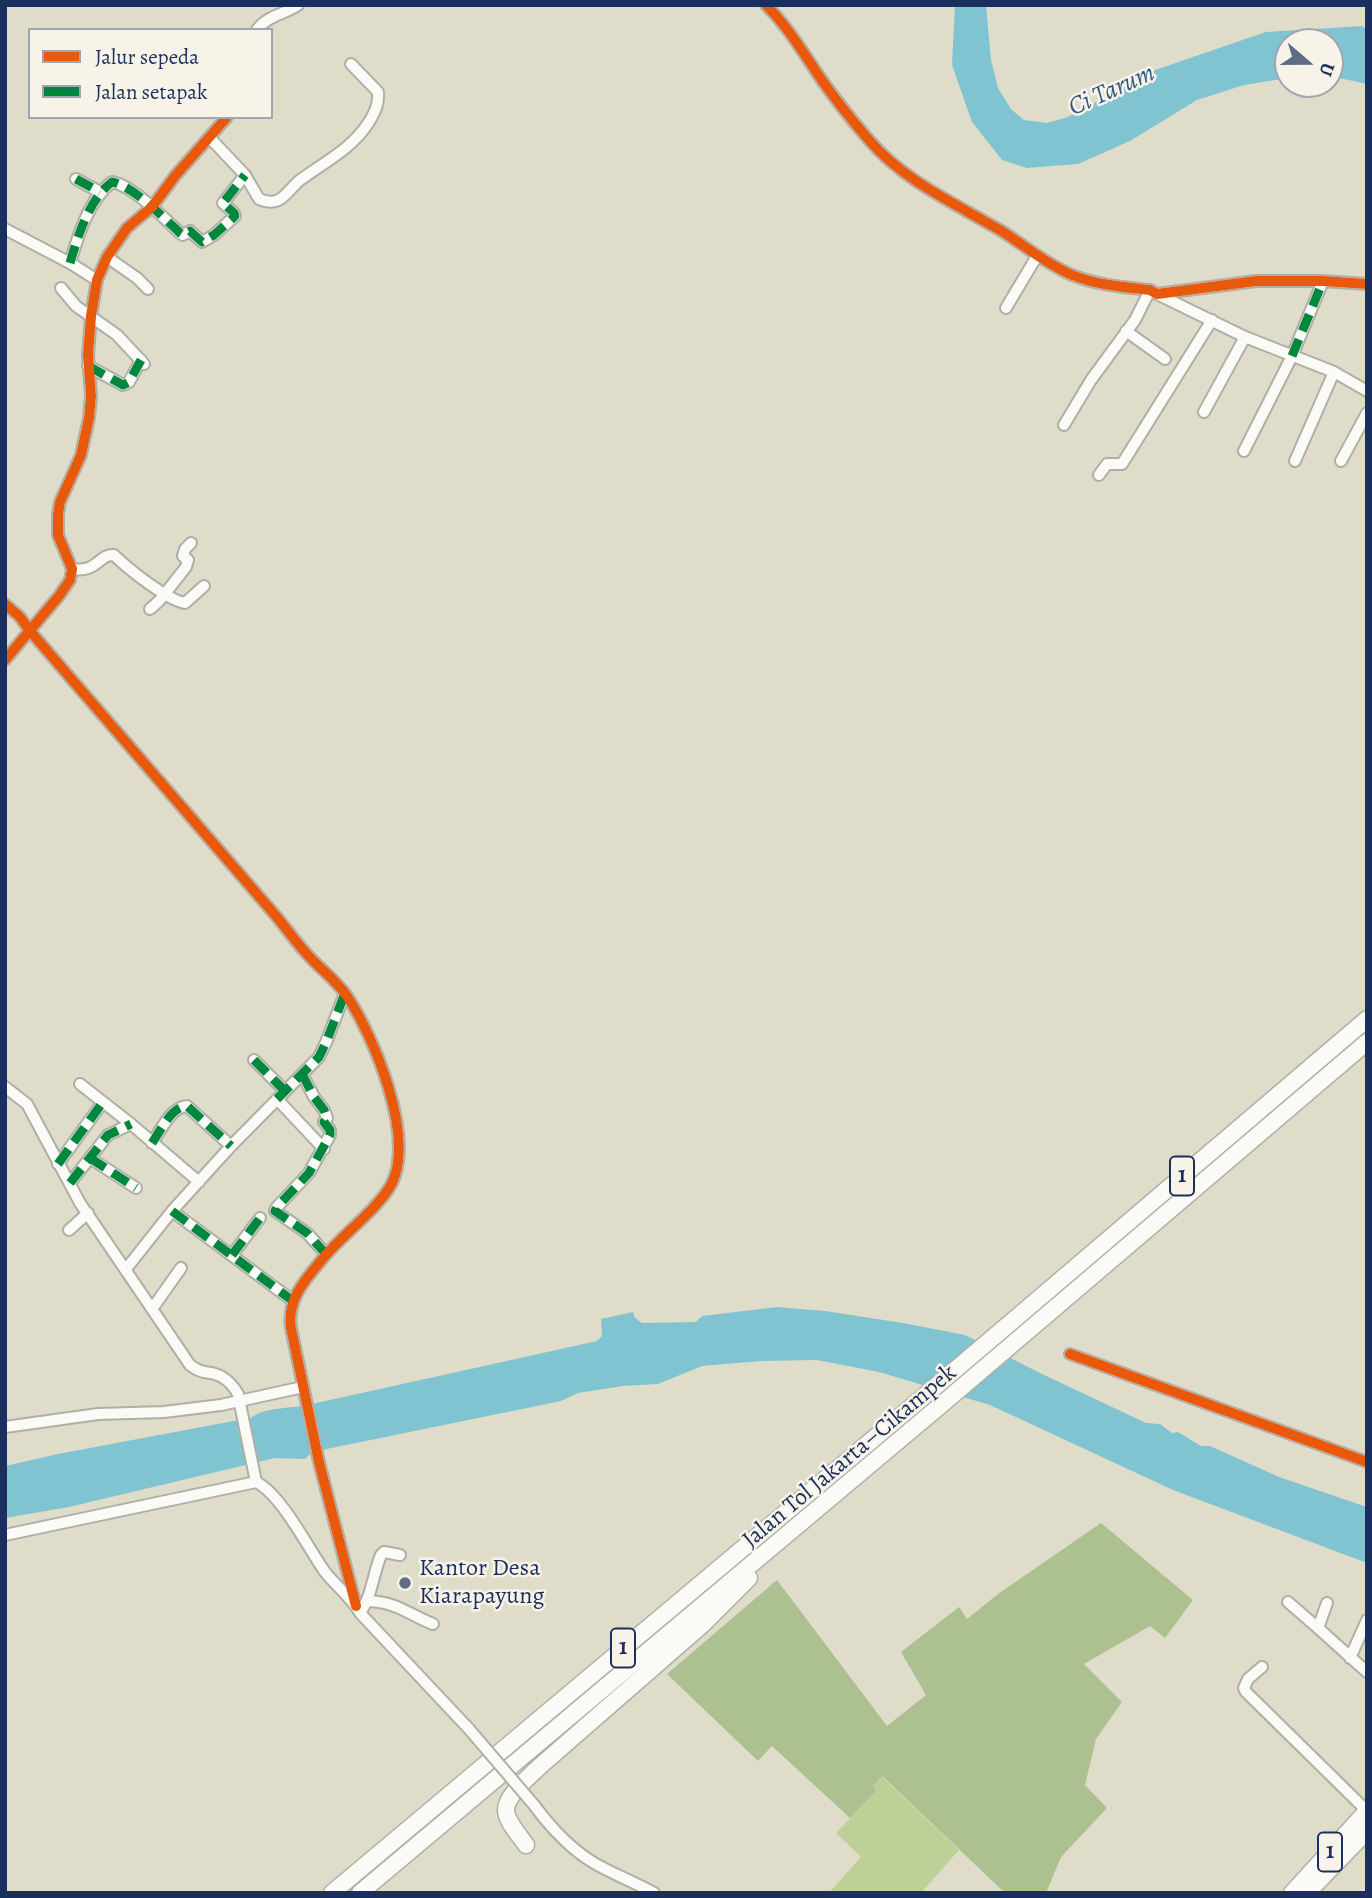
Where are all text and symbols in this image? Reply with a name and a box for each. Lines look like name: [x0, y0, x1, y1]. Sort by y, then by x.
legend: [28, 28, 273, 119]
north arrow: [1274, 28, 1344, 98]
text: Jalur sepeda: [95, 43, 199, 71]
water label: Ci Tarum: [1064, 58, 1160, 124]
text: U: [1313, 59, 1341, 80]
text: Jalan setapak: [95, 78, 207, 106]
road number: 1: [1170, 1156, 1194, 1196]
street label: Jalan Tol Jakarta–Cikampek: [737, 1359, 963, 1555]
place label: Kantor Desa Kiarapayung: [419, 1555, 544, 1611]
marker: Kantor Desa Kiarapayung: [397, 1575, 413, 1591]
road number: 1: [611, 1628, 635, 1667]
road number: 1: [1318, 1832, 1342, 1871]

